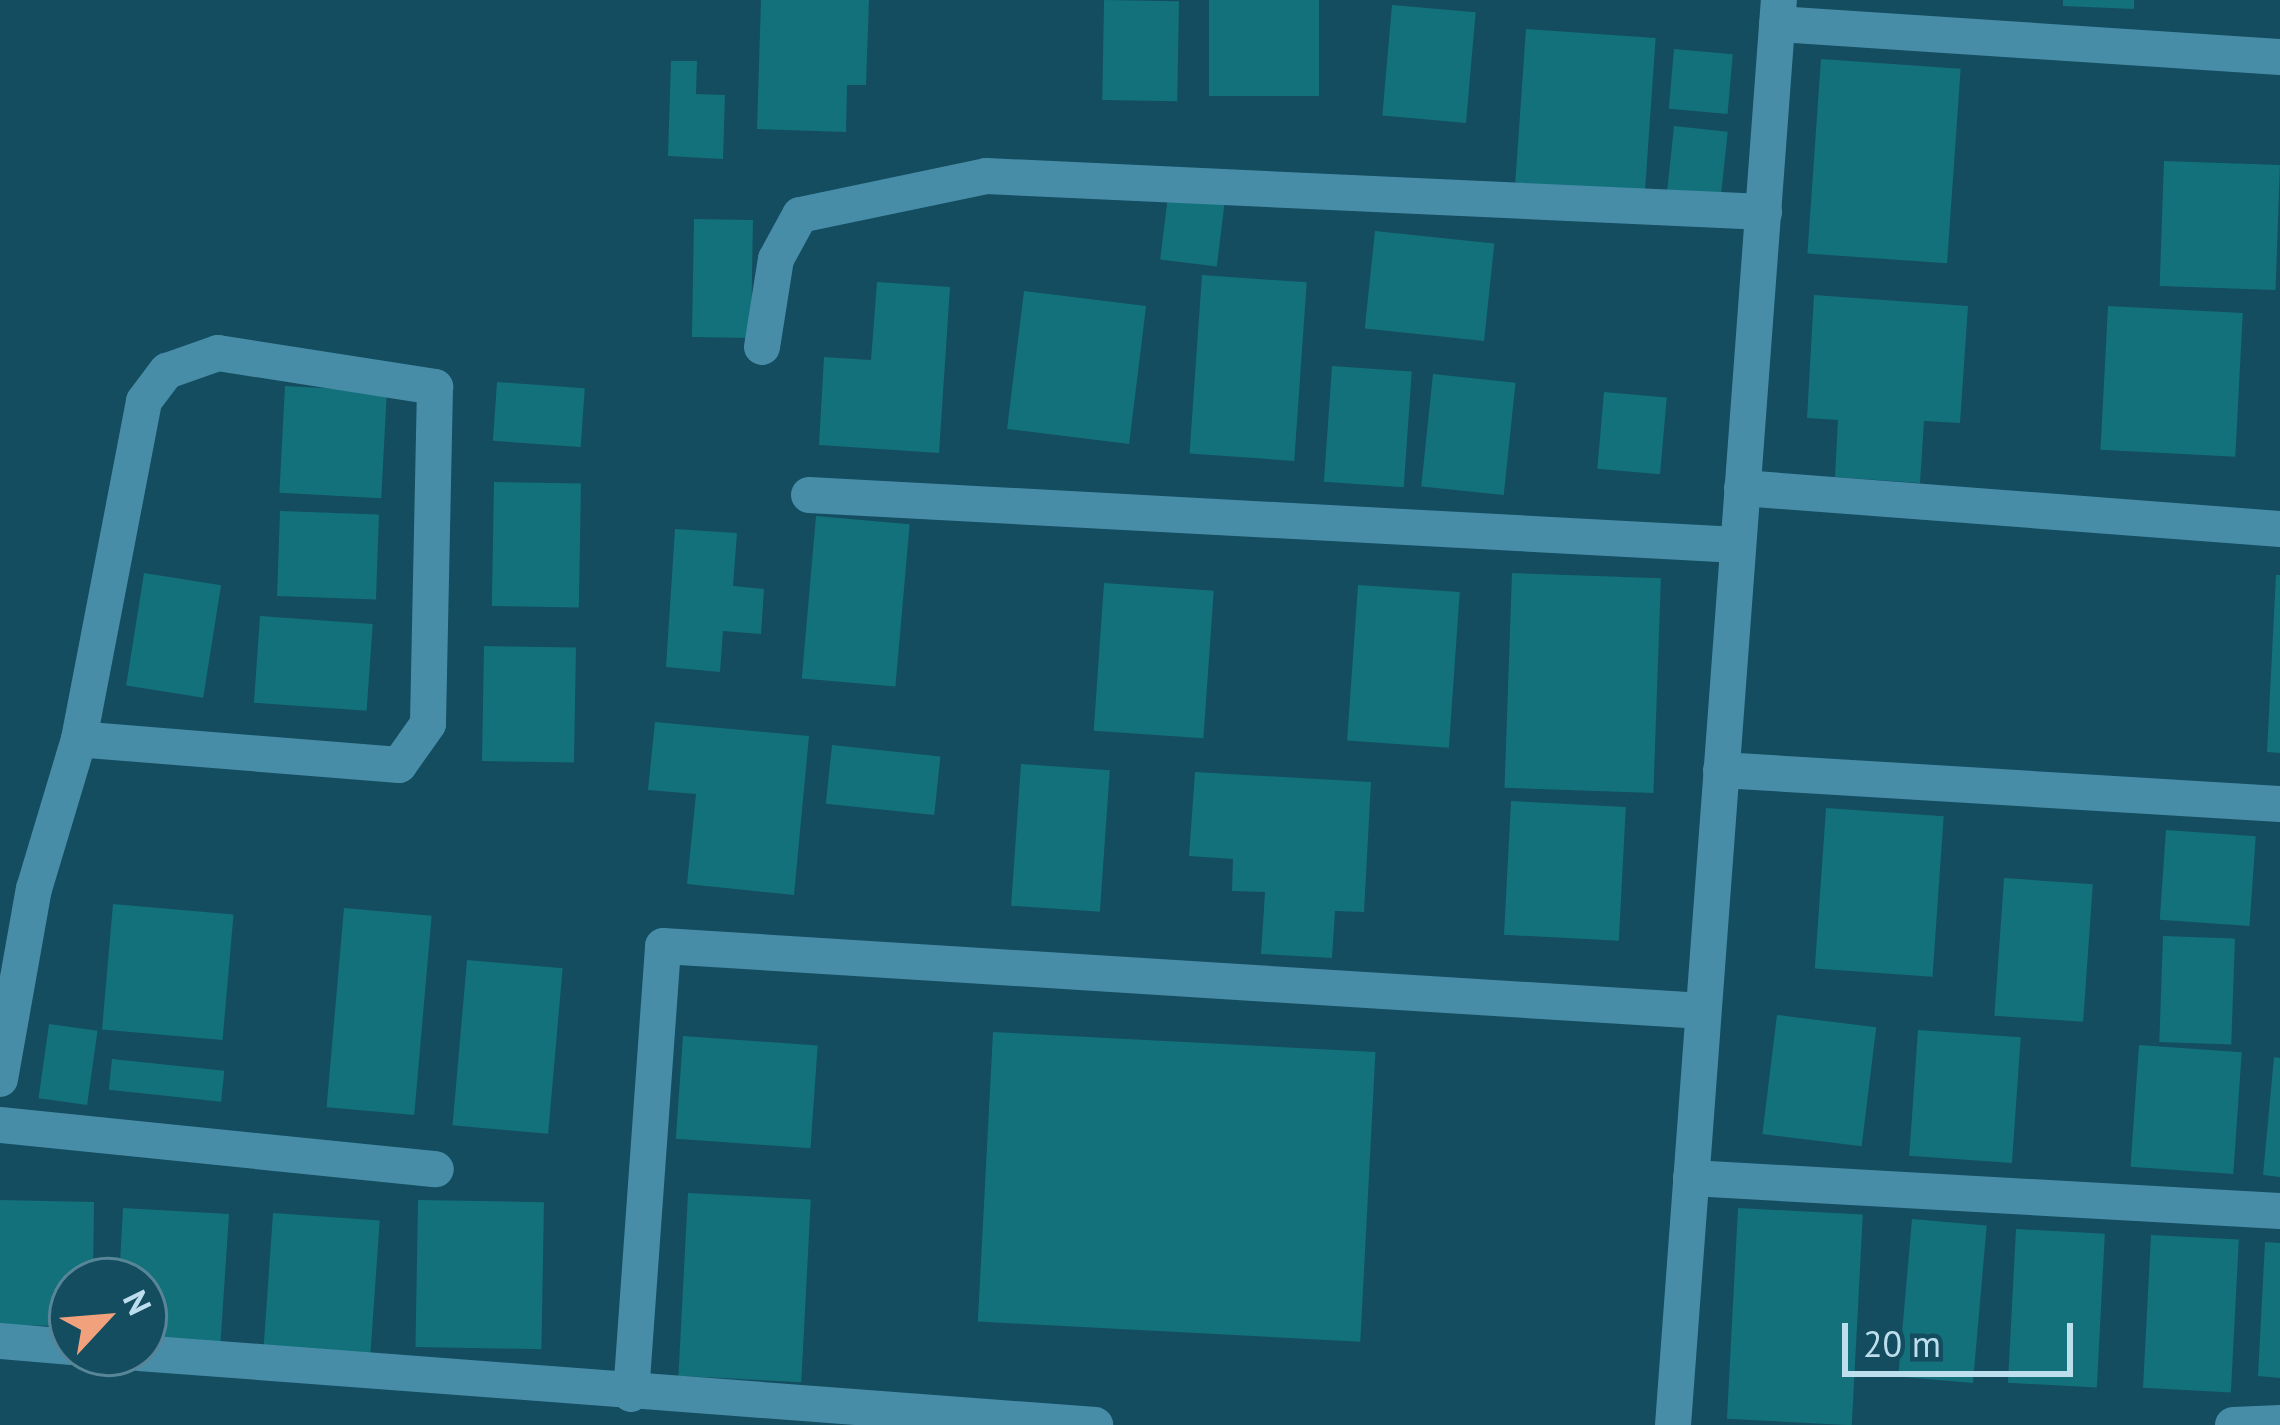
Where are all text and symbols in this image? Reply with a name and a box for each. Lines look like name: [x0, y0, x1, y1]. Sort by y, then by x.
north arrow: [48, 1257, 168, 1377]
text: N: [114, 1283, 162, 1321]
scale bar: [1848, 1299, 2079, 1373]
text: 20 m: [1863, 1320, 1941, 1367]

